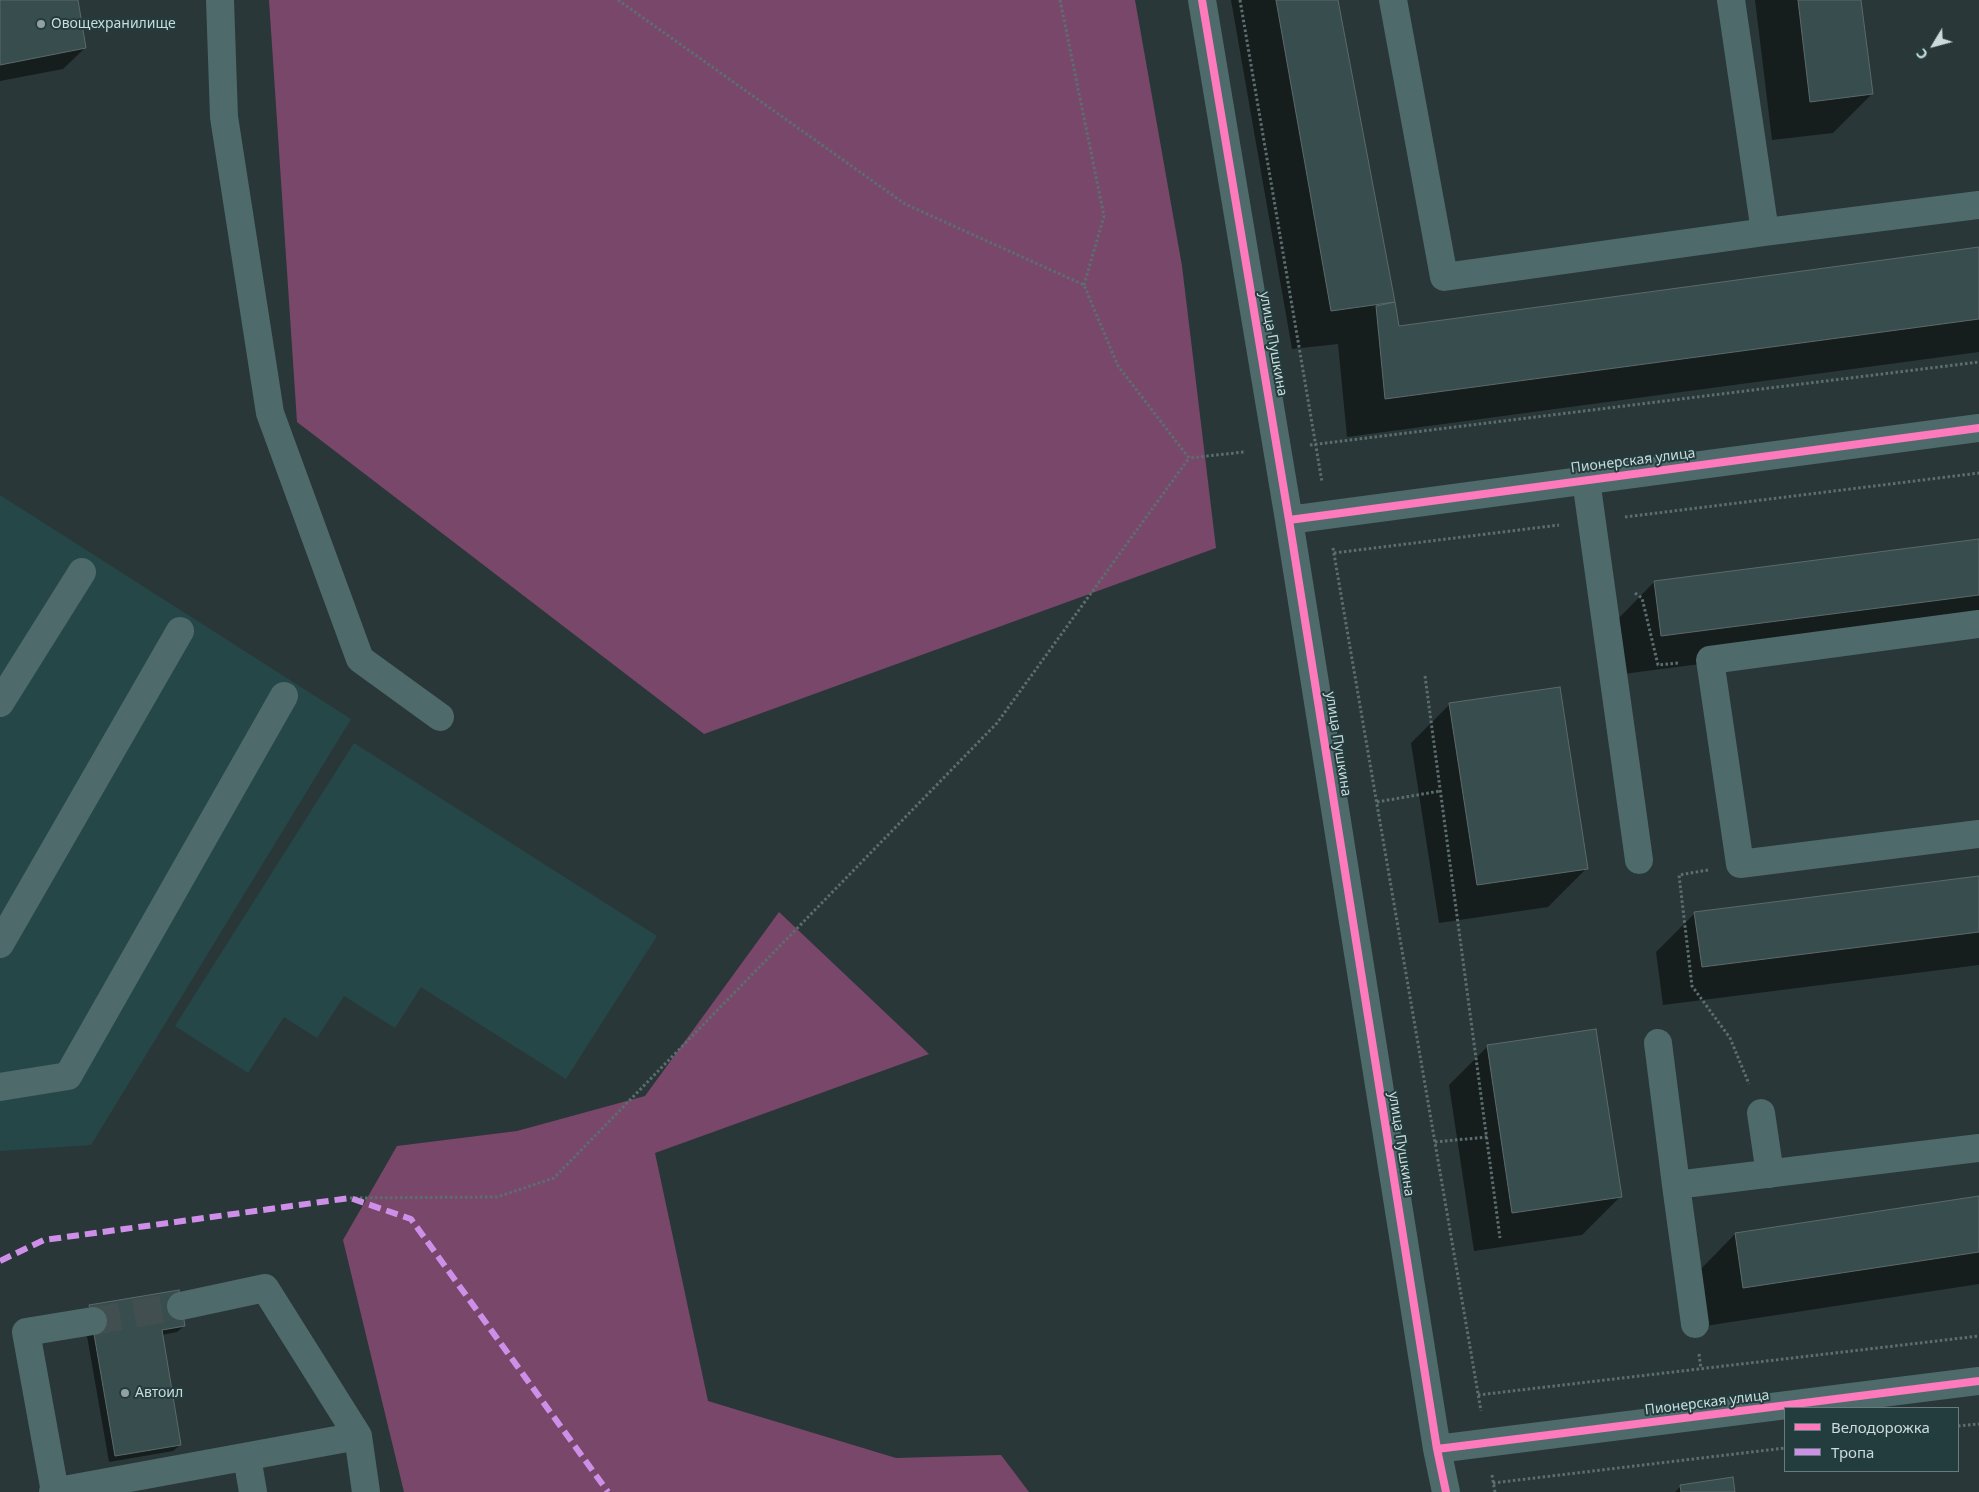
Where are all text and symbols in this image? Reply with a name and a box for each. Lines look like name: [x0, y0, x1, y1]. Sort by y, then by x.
place label: Овощехранилище: [51, 16, 176, 32]
marker: Овощехранилище: [35, 18, 47, 30]
north arrow: [1909, 20, 1959, 70]
text: С: [1911, 45, 1932, 64]
street label: улица Пушкина: [1256, 290, 1290, 398]
street label: Пионерская улица: [1570, 445, 1696, 477]
street label: улица Пушкина: [1321, 690, 1355, 798]
street label: улица Пушкина: [1384, 1090, 1418, 1198]
place label: Автоил: [135, 1385, 183, 1401]
marker: Автоил: [119, 1387, 131, 1399]
street label: Пионерская улица: [1644, 1387, 1770, 1419]
legend: [1784, 1407, 1959, 1472]
text: Велодорожка: [1831, 1417, 1930, 1437]
text: Тропа: [1831, 1442, 1874, 1462]

